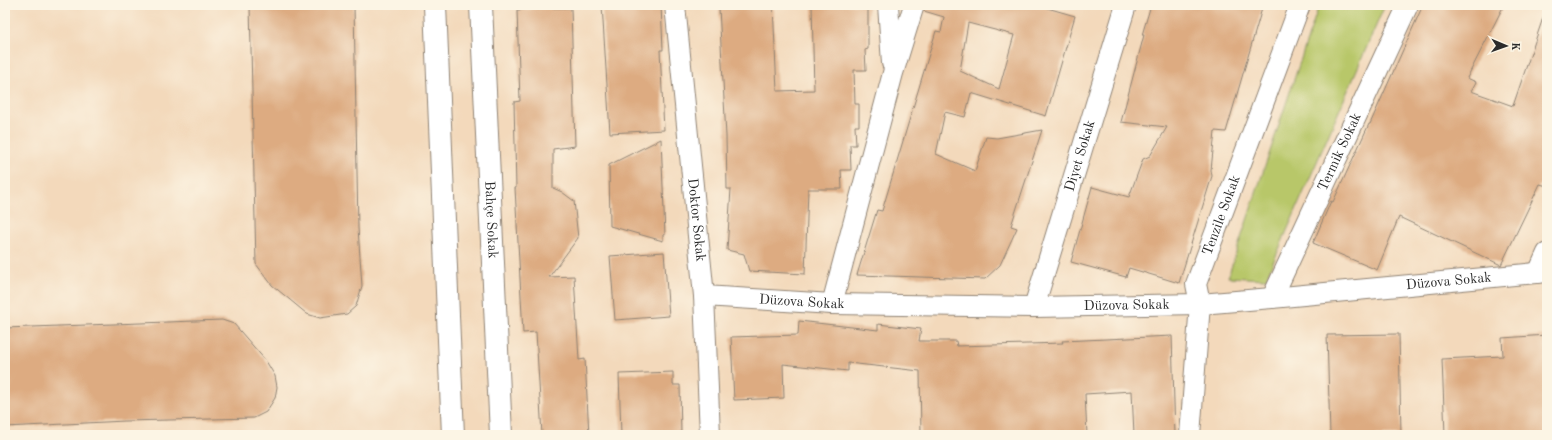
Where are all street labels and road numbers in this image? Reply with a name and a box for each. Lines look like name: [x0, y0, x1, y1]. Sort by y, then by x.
street label: Termik Sokak: [1316, 111, 1364, 193]
street label: Diyet Sokak: [1063, 118, 1098, 193]
street label: Tenzile Sokak: [1200, 173, 1243, 257]
street label: Doktor Sokak: [685, 178, 708, 262]
street label: Bahçe Sokak: [482, 181, 500, 259]
street label: Düzova Sokak: [1405, 270, 1492, 292]
street label: Düzova Sokak: [759, 292, 845, 311]
street label: Düzova Sokak: [1084, 298, 1170, 313]

